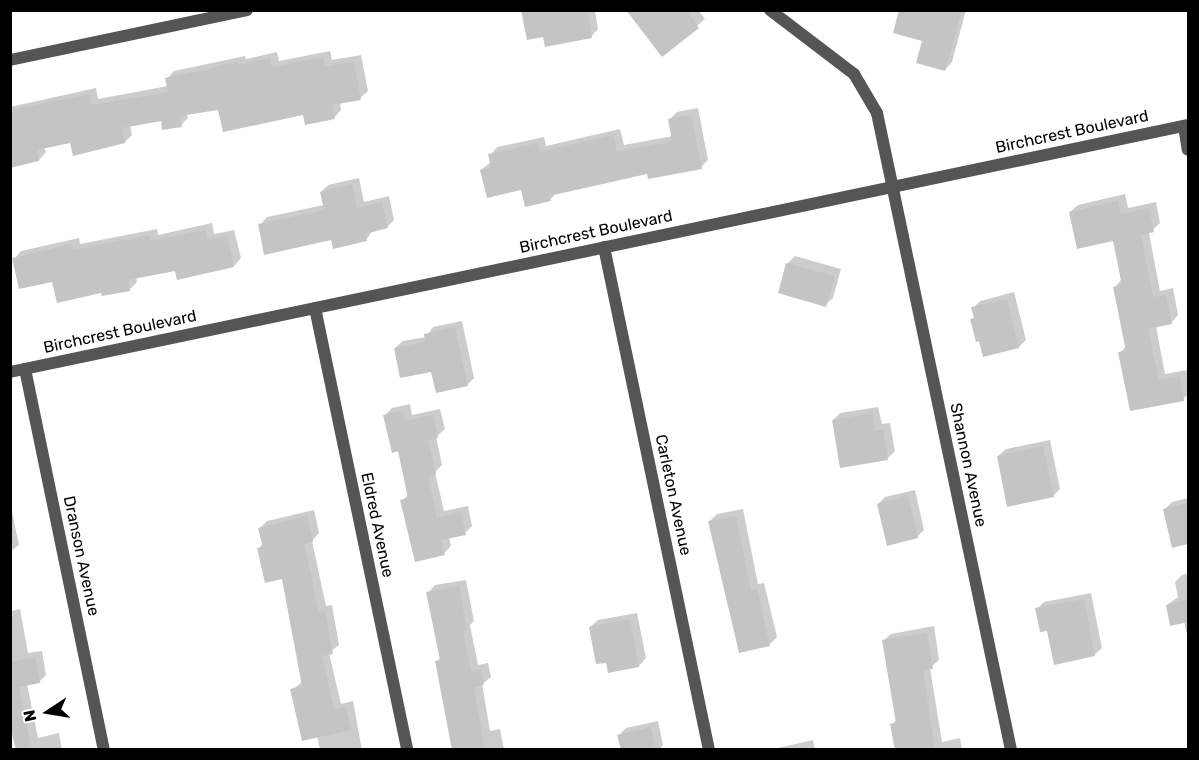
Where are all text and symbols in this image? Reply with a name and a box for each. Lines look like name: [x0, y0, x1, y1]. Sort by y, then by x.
street label: Birchcrest Boulevard: [994, 106, 1150, 158]
street label: Birchcrest Boulevard: [518, 206, 674, 258]
street label: Birchcrest Boulevard: [42, 306, 198, 358]
street label: Shannon Avenue: [945, 401, 991, 529]
street label: Carleton Avenue: [651, 433, 695, 557]
street label: Eldred Avenue: [356, 470, 398, 580]
street label: Dranson Avenue: [59, 494, 103, 618]
north arrow: [18, 682, 78, 742]
text: N: [19, 708, 40, 723]

